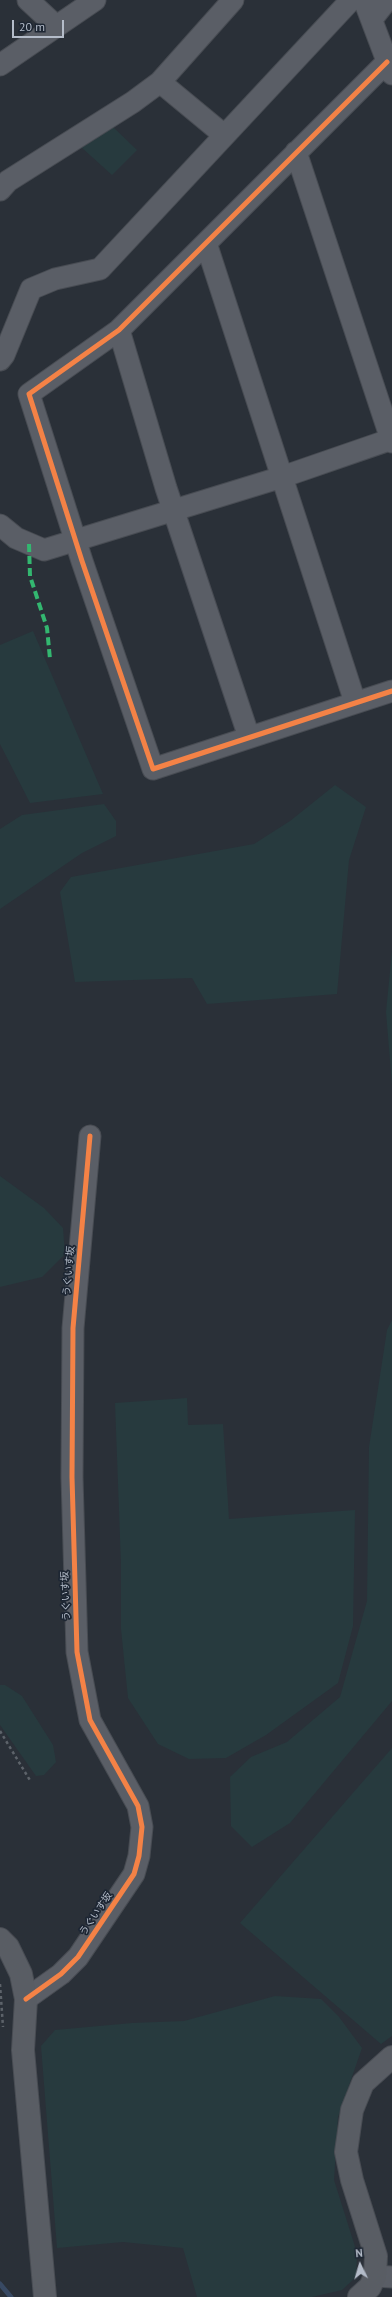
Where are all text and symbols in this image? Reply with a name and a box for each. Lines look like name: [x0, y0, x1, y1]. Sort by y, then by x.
scale bar: [14, 12, 66, 38]
text: 20 m: [19, 19, 45, 34]
street label: うぐいす坂: [61, 1246, 77, 1296]
street label: うぐいす坂: [59, 1571, 73, 1621]
street label: うぐいす坂: [77, 1890, 115, 1938]
north arrow: [340, 2245, 380, 2285]
text: N: [355, 2246, 363, 2260]

